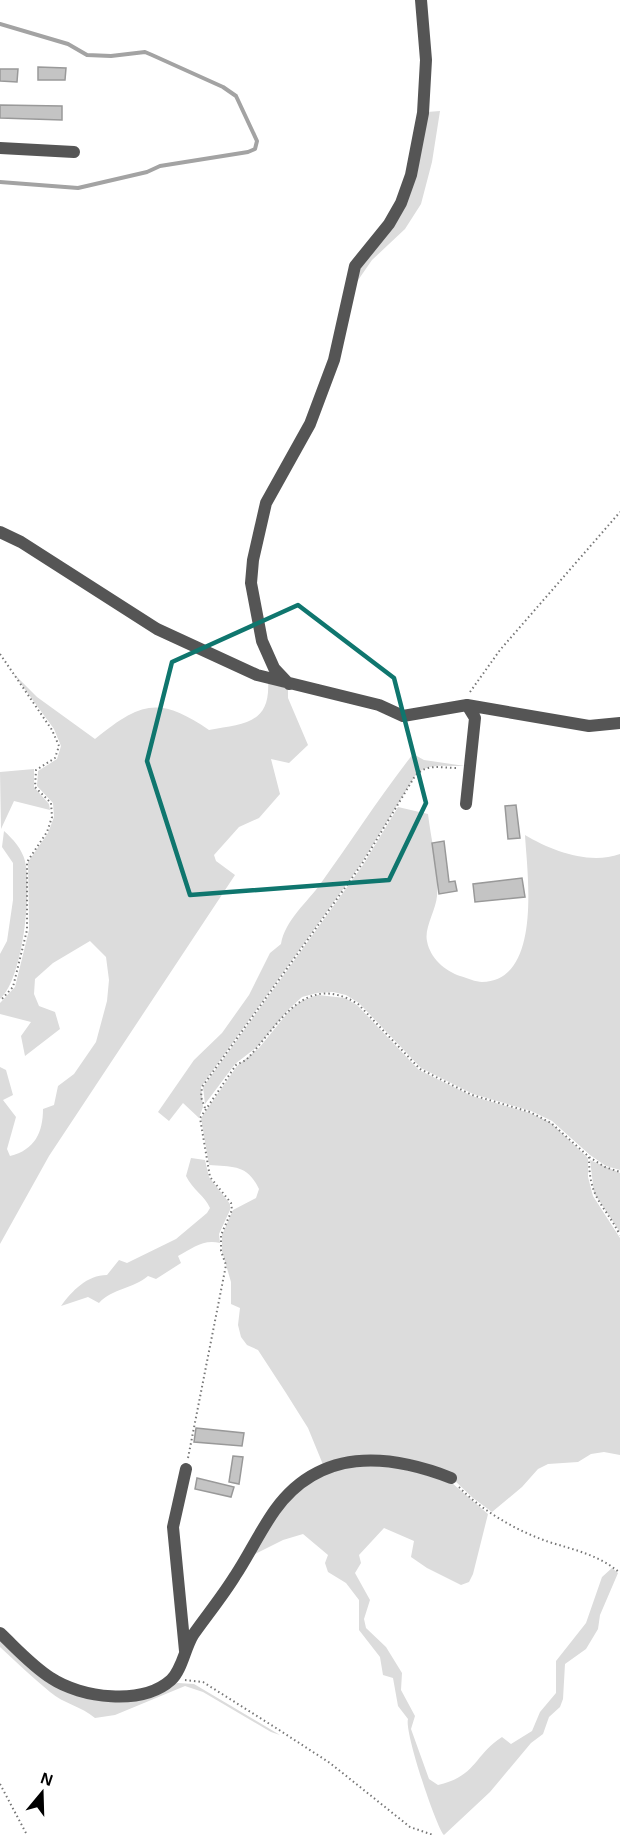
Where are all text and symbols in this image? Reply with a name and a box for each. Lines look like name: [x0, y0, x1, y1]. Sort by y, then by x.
north arrow: [12, 1763, 72, 1823]
text: N: [38, 1769, 55, 1789]

